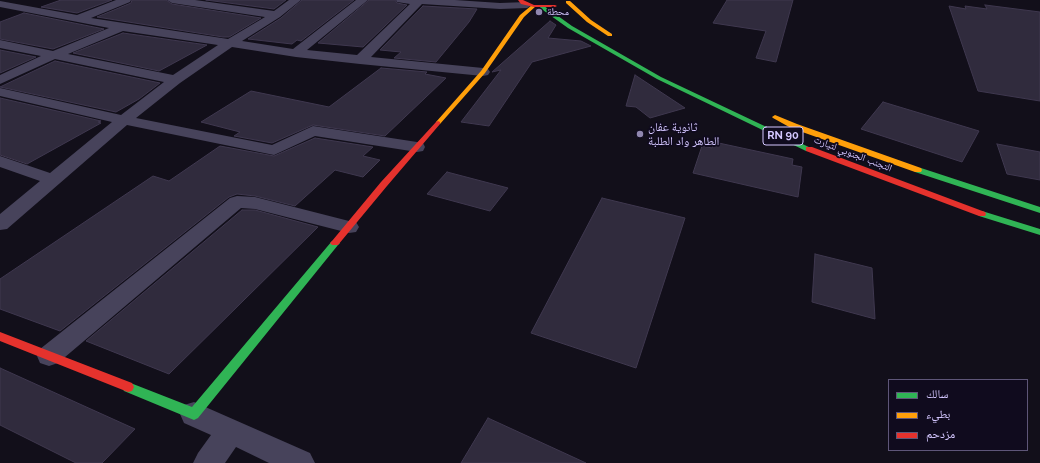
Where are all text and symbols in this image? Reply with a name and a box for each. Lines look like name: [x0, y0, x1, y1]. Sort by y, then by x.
place label: محطة: [547, 6, 569, 18]
marker: محطة: [534, 7, 544, 17]
place label: ثانوية عفان الطاهر واد الطلبة: [648, 120, 719, 148]
road number: RN 90: [763, 127, 803, 145]
marker: ثانوية عفان الطاهر واد الطلبة: [635, 129, 645, 139]
street label: التجنب الجنوبي لتيارت: [812, 134, 894, 174]
legend: [888, 379, 1028, 451]
text: سالك: [926, 387, 948, 401]
text: بطيء: [926, 407, 950, 421]
text: مزدحم: [926, 427, 955, 441]

